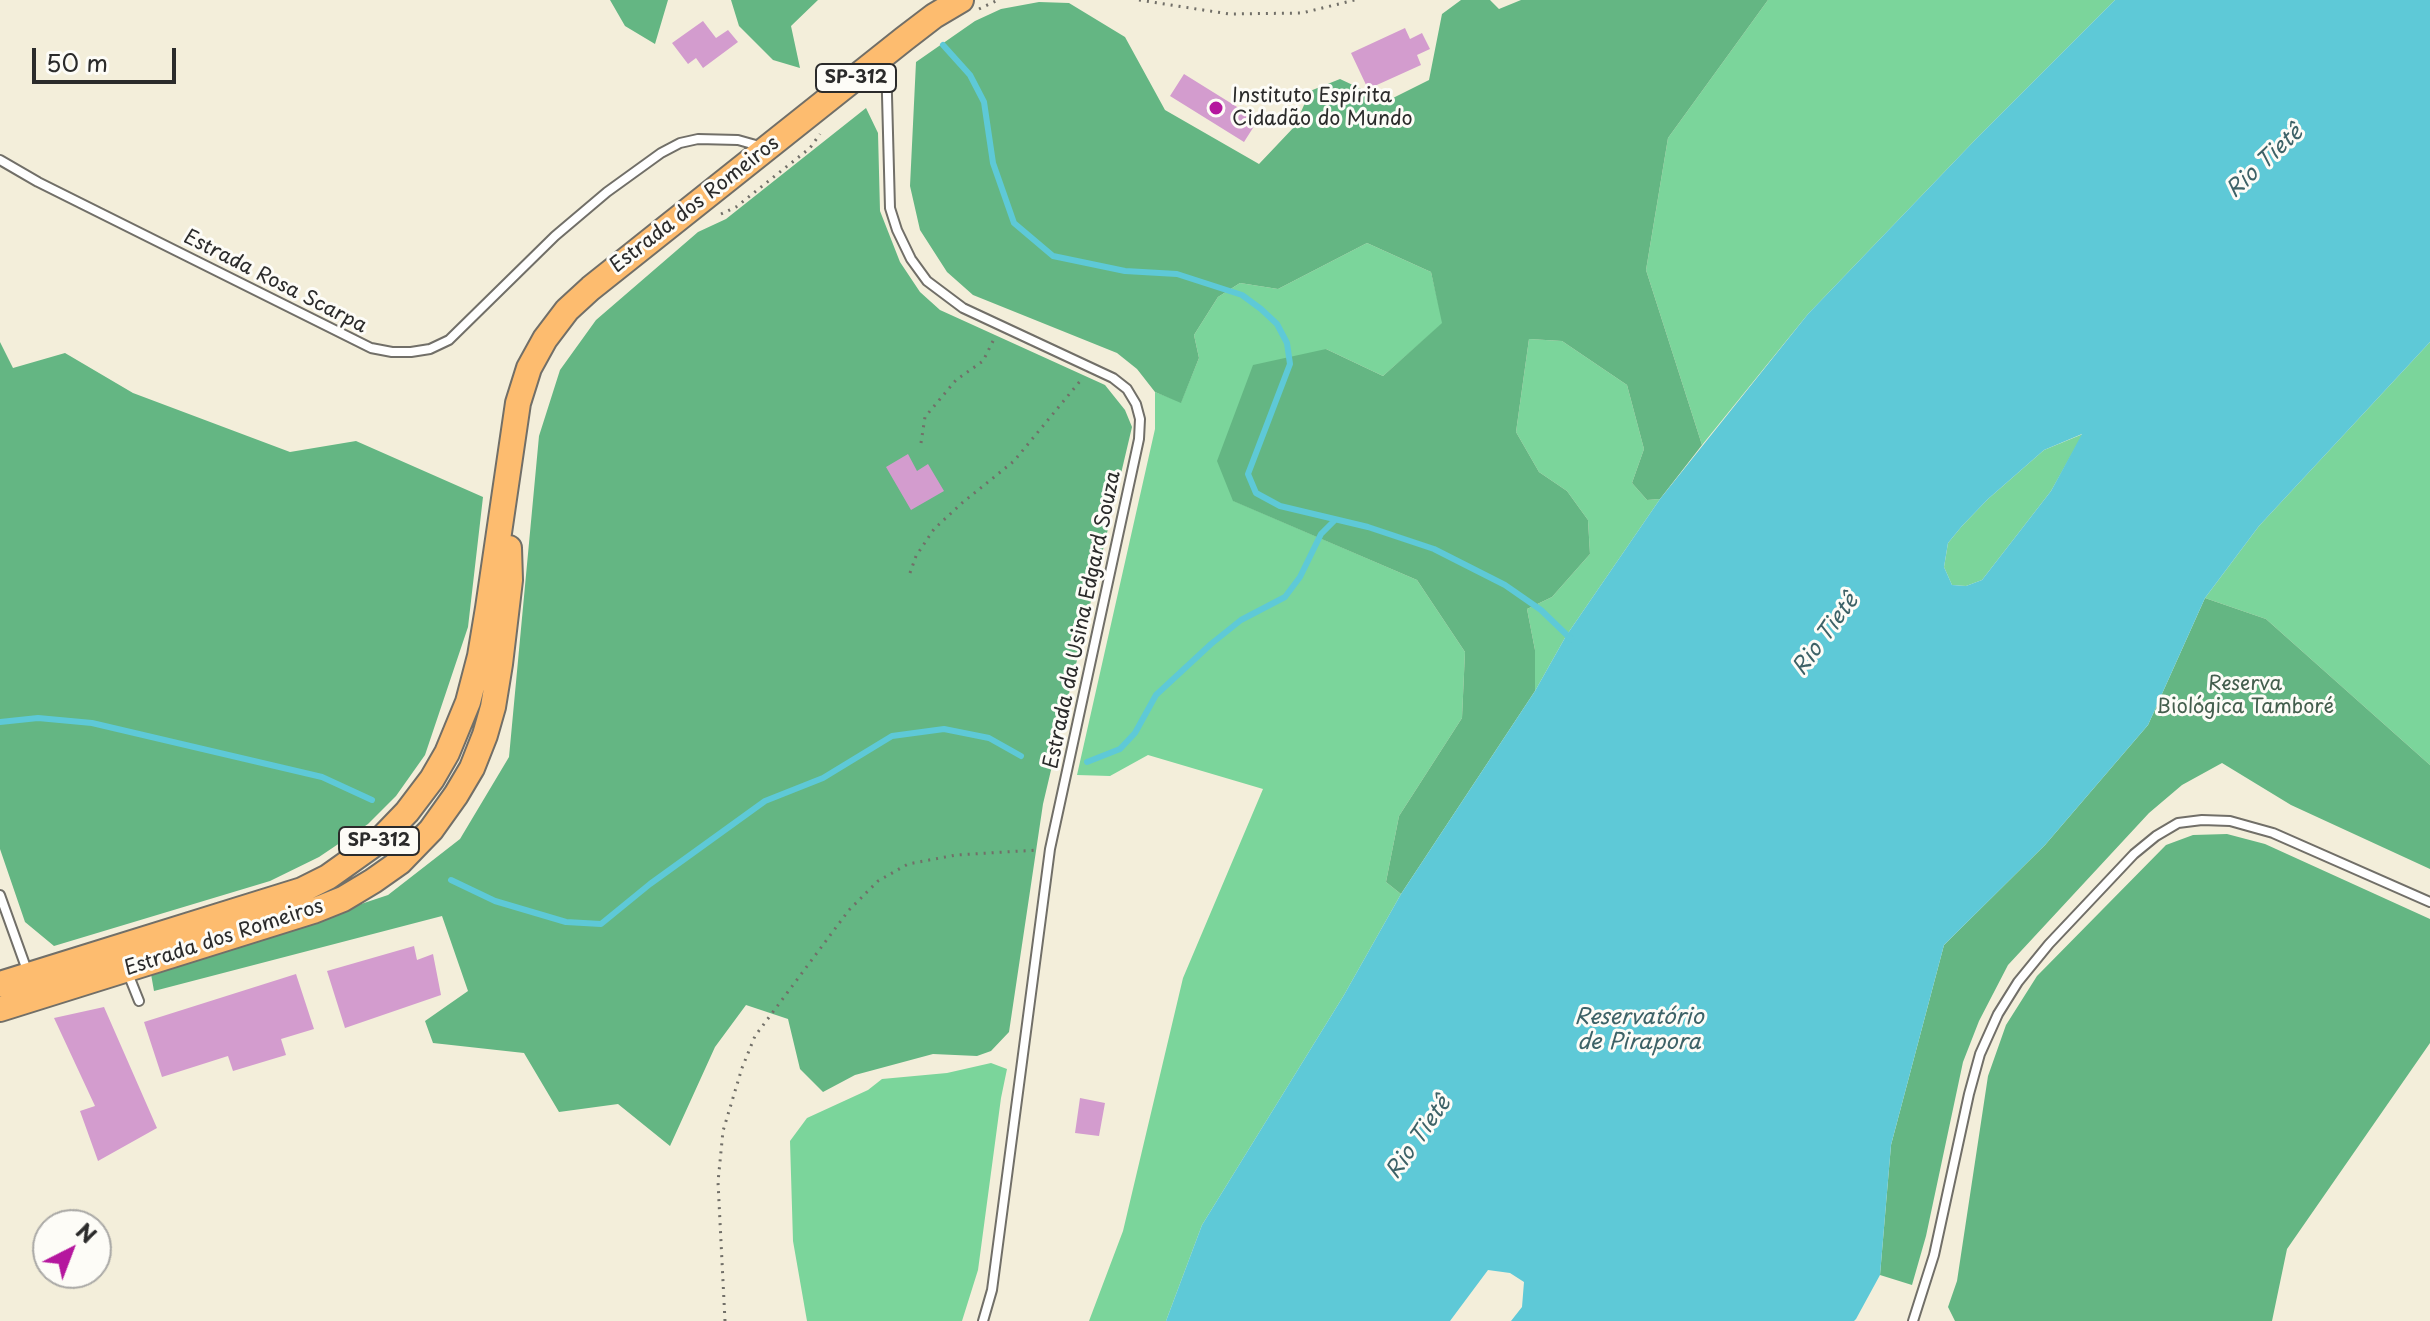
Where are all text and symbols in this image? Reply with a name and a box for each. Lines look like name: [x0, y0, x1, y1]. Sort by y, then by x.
scale bar: [36, 32, 180, 82]
text: 50 m: [46, 44, 108, 80]
road number: SP-312: [816, 64, 896, 92]
place label: Instituto Espírita Cidadão do Mundo: [1232, 84, 1413, 131]
marker: Instituto Espírita Cidadão do Mundo: [1207, 99, 1225, 117]
water label: Rio Tietê: [2221, 120, 2309, 204]
street label: Estrada dos Romeiros: [606, 132, 784, 278]
street label: Estrada Rosa Scarpa: [179, 225, 371, 339]
street label: Estrada da Usina Edgard Souza: [1040, 469, 1126, 771]
water label: Rio Tietê: [1787, 589, 1865, 681]
park label: Reserva Biológica Tamboré: [2156, 672, 2334, 719]
road number: SP-312: [339, 827, 419, 855]
street label: Estrada dos Romeiros: [122, 895, 326, 981]
water label: Reservatório de Pirapora: [1574, 1005, 1704, 1056]
water label: Rio Tietê: [1381, 1092, 1457, 1184]
north arrow: [32, 1209, 112, 1289]
text: N: [70, 1214, 105, 1250]

